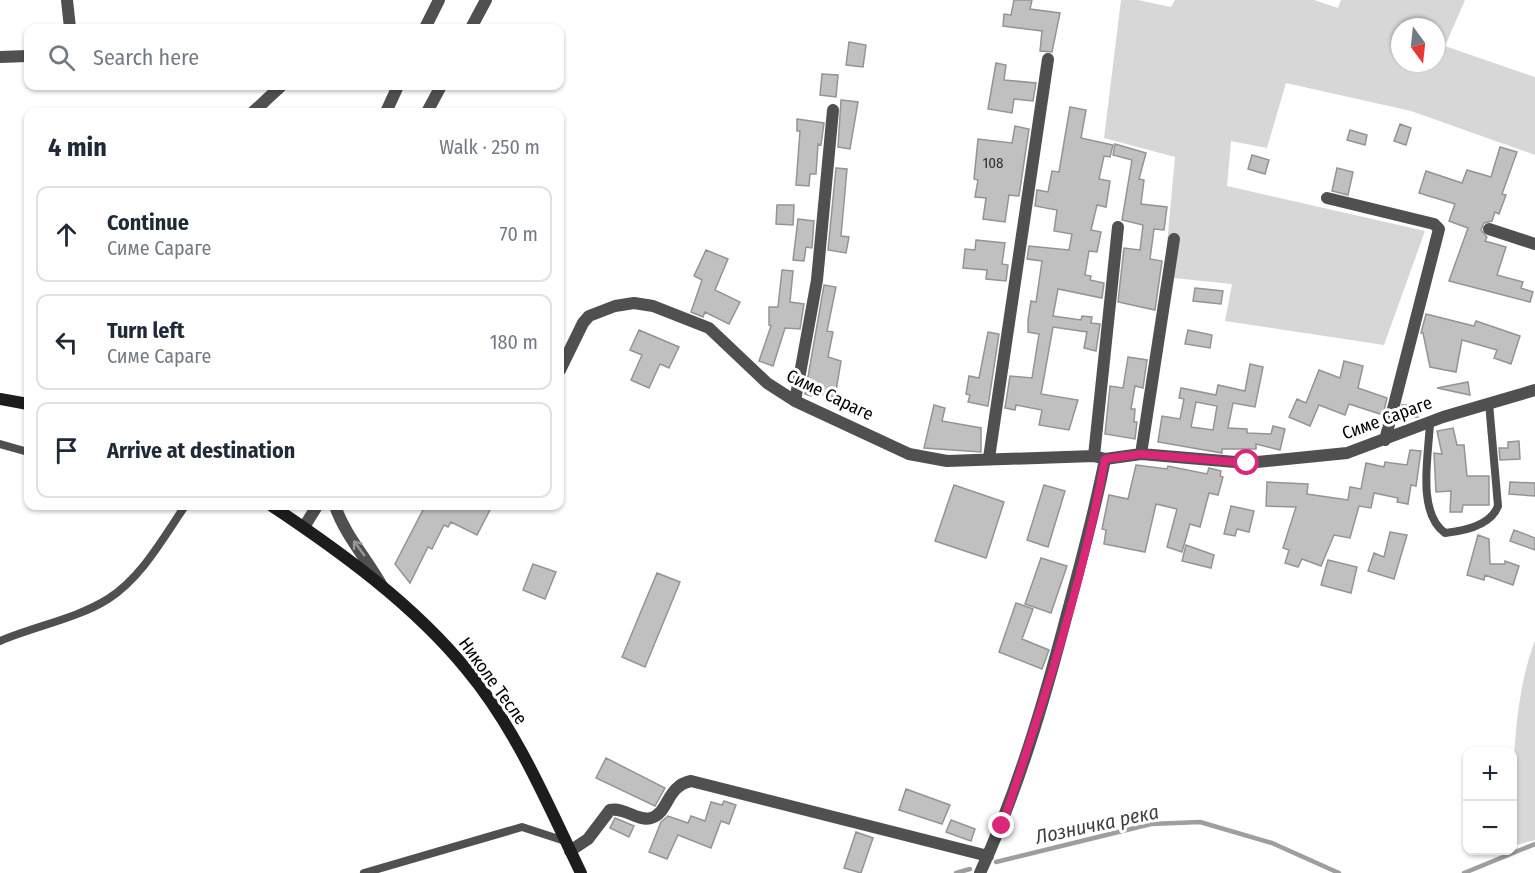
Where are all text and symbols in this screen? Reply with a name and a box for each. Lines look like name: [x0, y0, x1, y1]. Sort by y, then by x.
north arrow: [1391, 18, 1445, 72]
search box: [24, 24, 564, 90]
icon: search: [45, 41, 78, 74]
text: Search here: [93, 44, 199, 71]
text: 4 min: [48, 132, 107, 163]
text: Walk · 250 m: [439, 135, 540, 159]
house number: 108: [982, 154, 1004, 172]
text: Continue: [107, 209, 189, 236]
icon: ahead: [50, 218, 83, 251]
text: 70 m: [500, 222, 538, 246]
text: Симе Сараге: [107, 236, 211, 260]
text: Turn left: [107, 317, 185, 344]
icon: left: [50, 326, 83, 359]
text: 180 m: [490, 330, 538, 354]
text: Симе Сараге: [107, 344, 211, 368]
street label: Симе Сараге: [783, 364, 877, 426]
street label: Симе Сараге: [1339, 392, 1435, 444]
icon: arrive: [50, 434, 83, 467]
text: Arrive at destination: [107, 437, 295, 464]
route start: [1233, 449, 1259, 475]
one-way arrow: [352, 541, 365, 557]
street label: Николе Тесле: [454, 633, 532, 729]
map controls: [1463, 747, 1517, 855]
button: +: [1463, 747, 1517, 801]
water label: Лозничка река: [1032, 799, 1161, 849]
button: −: [1463, 801, 1517, 855]
route end: [988, 812, 1014, 838]

